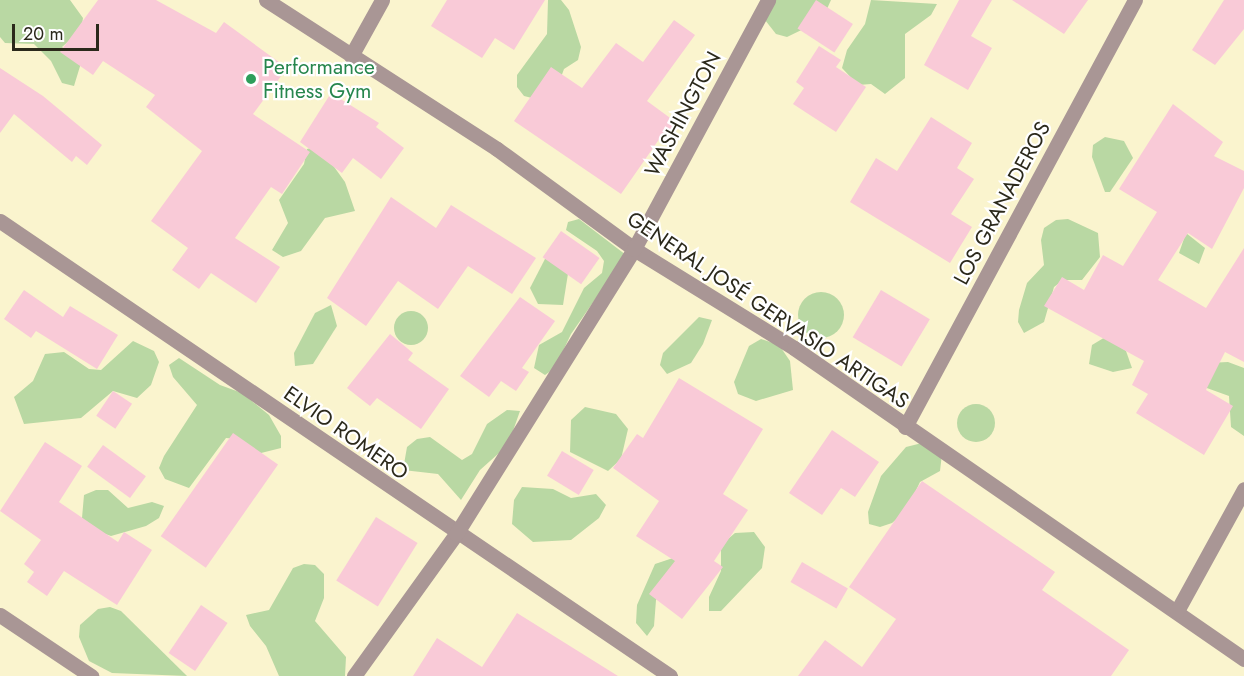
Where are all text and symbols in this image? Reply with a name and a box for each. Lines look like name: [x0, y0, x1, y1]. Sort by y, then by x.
scale bar: [15, 12, 102, 50]
text: 20 m: [23, 21, 63, 47]
street label: WASHINGTON: [640, 47, 726, 181]
place label: Performance Fitness Gym: [263, 54, 375, 104]
marker: Performance Fitness Gym: [244, 72, 258, 86]
street label: LOS GRANADEROS: [948, 117, 1056, 289]
street label: GENERAL JOSÉ GERVASIO ARTIGAS: [622, 206, 914, 414]
street label: ELVIO ROMERO: [279, 381, 413, 485]

